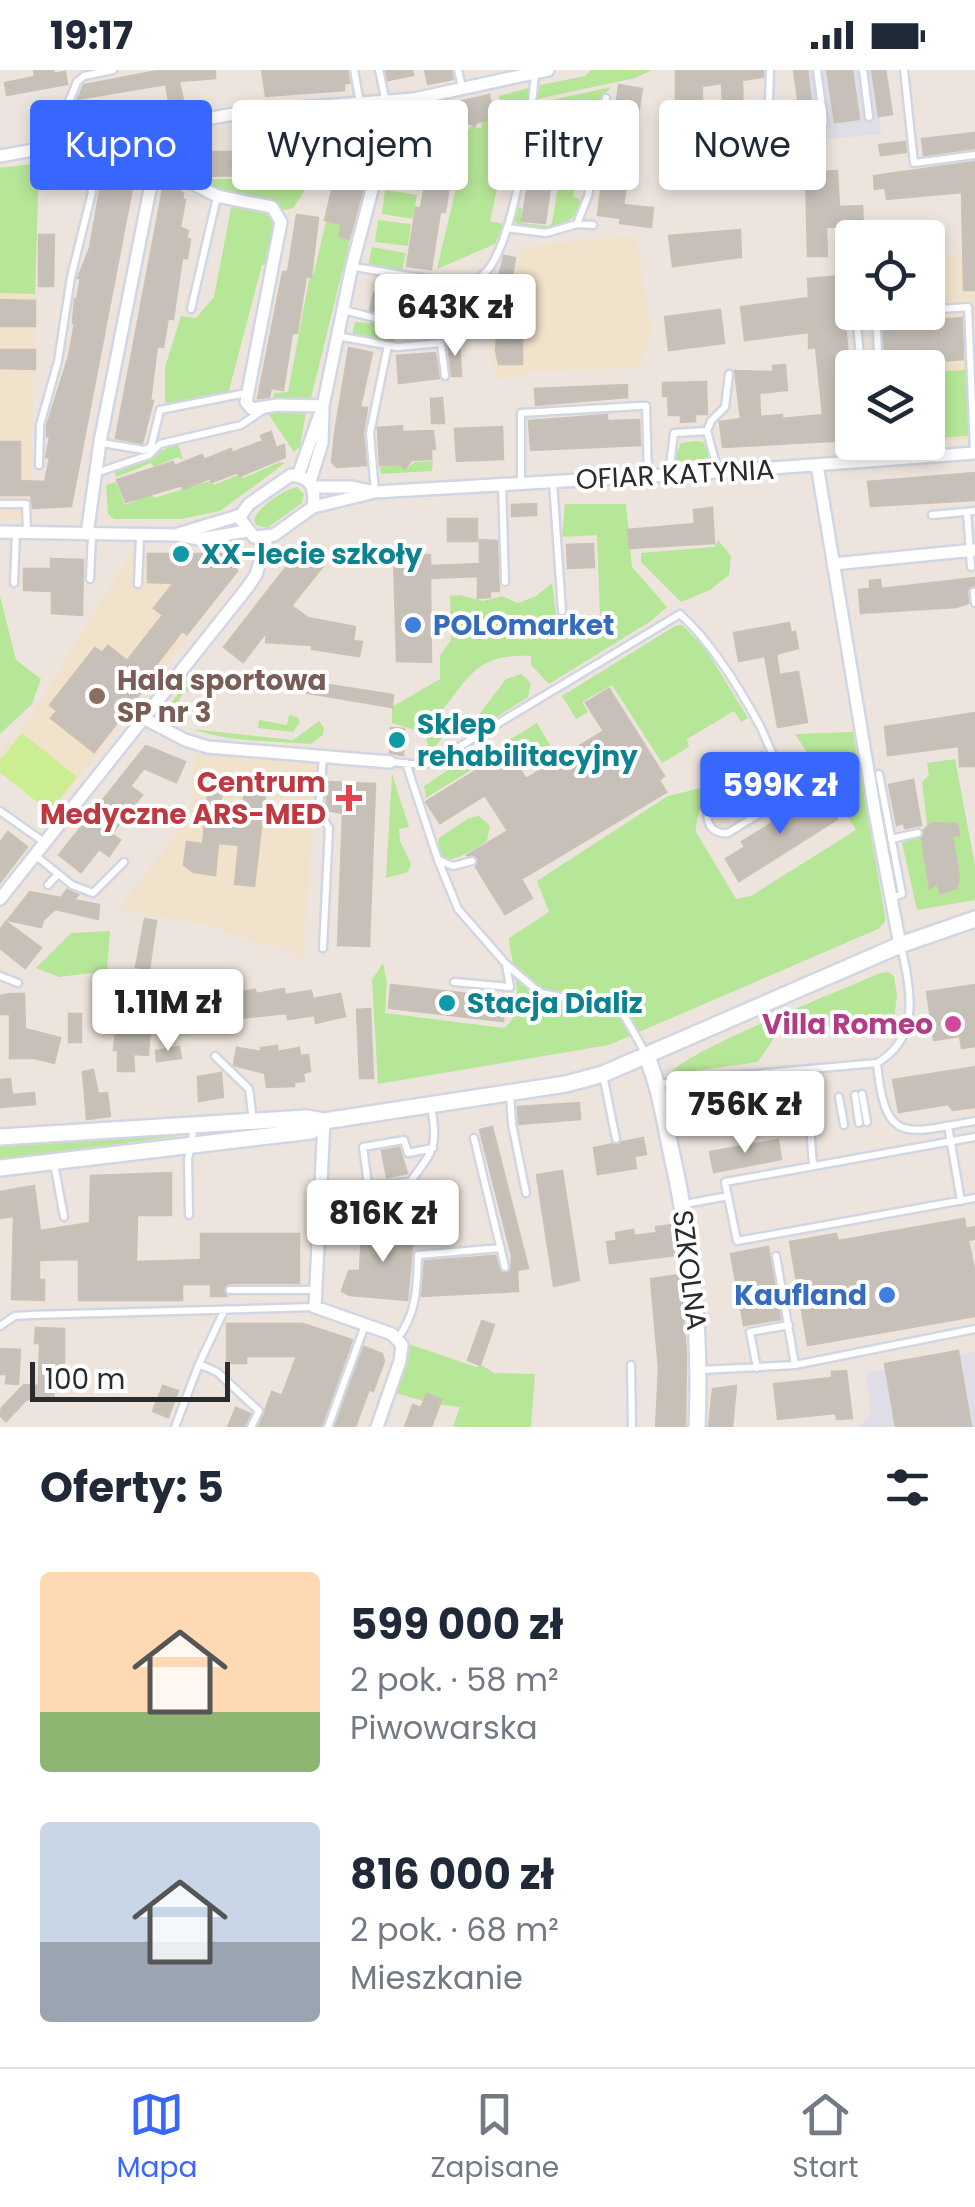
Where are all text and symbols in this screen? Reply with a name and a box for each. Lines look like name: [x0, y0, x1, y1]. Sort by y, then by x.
text: 19:17: [50, 9, 133, 62]
chip: Kupno: [30, 100, 212, 190]
chip: Wynajem: [232, 100, 468, 190]
chip: Filtry: [488, 100, 639, 190]
chip: Nowe: [659, 100, 826, 190]
map controls: [835, 220, 945, 460]
button: locate: [835, 220, 945, 330]
pin: 643K zł: [363, 274, 547, 359]
text: 643K zł: [397, 284, 513, 329]
button: layers: [835, 350, 945, 460]
street label: OFIAR KATYNIA: [575, 450, 775, 499]
place label: XX-lecie szkoły: [201, 535, 423, 574]
marker: XX-lecie szkoły: [170, 543, 192, 565]
place label: POLOmarket: [433, 606, 614, 645]
marker: POLOmarket: [402, 614, 424, 636]
place label: Hala sportowa SP nr 3: [117, 661, 327, 732]
marker: Hala sportowa SP nr 3: [86, 685, 108, 707]
place label: Sklep rehabilitacyjny: [417, 705, 638, 776]
marker: Sklep rehabilitacyjny: [386, 729, 408, 751]
pin: 599K zł: [688, 752, 872, 837]
text: 599K zł: [722, 762, 838, 807]
place label: Centrum Medyczne ARS-MED: [40, 763, 326, 834]
marker: Centrum Medyczne ARS-MED: [336, 785, 362, 811]
pin: 1.11M zł: [65, 969, 271, 1054]
text: 1.11M zł: [114, 979, 222, 1024]
place label: Stacja Dializ: [467, 984, 643, 1023]
marker: Stacja Dializ: [436, 992, 458, 1014]
place label: Villa Romeo: [762, 1005, 933, 1044]
marker: Villa Romeo: [942, 1013, 964, 1035]
pin: 756K zł: [653, 1071, 837, 1156]
text: 756K zł: [688, 1081, 802, 1126]
pin: 816K zł: [291, 1180, 475, 1265]
text: 816K zł: [329, 1190, 437, 1235]
street label: SZKOLNA: [663, 1208, 716, 1333]
place label: Kaufland: [734, 1276, 867, 1315]
marker: Kaufland: [876, 1284, 898, 1306]
scale bar: [30, 1357, 230, 1402]
text: 100 m: [45, 1360, 125, 1399]
text: Oferty: 5: [40, 1458, 224, 1517]
icon: filters: [880, 1460, 935, 1515]
text: 599 000 zł: [350, 1595, 563, 1654]
icon: home: [120, 1612, 240, 1732]
text: 2 pok. · 58 m²: [350, 1657, 558, 1702]
text: Piwowarska: [350, 1705, 538, 1750]
text: 816 000 zł: [350, 1845, 554, 1904]
icon: home: [120, 1862, 240, 1982]
text: 2 pok. · 68 m²: [350, 1907, 559, 1952]
text: Mieszkanie: [350, 1955, 523, 2000]
tab: Mapa: [117, 2087, 197, 2189]
tab: Zapisane: [430, 2087, 559, 2189]
tab: Start: [792, 2087, 858, 2189]

